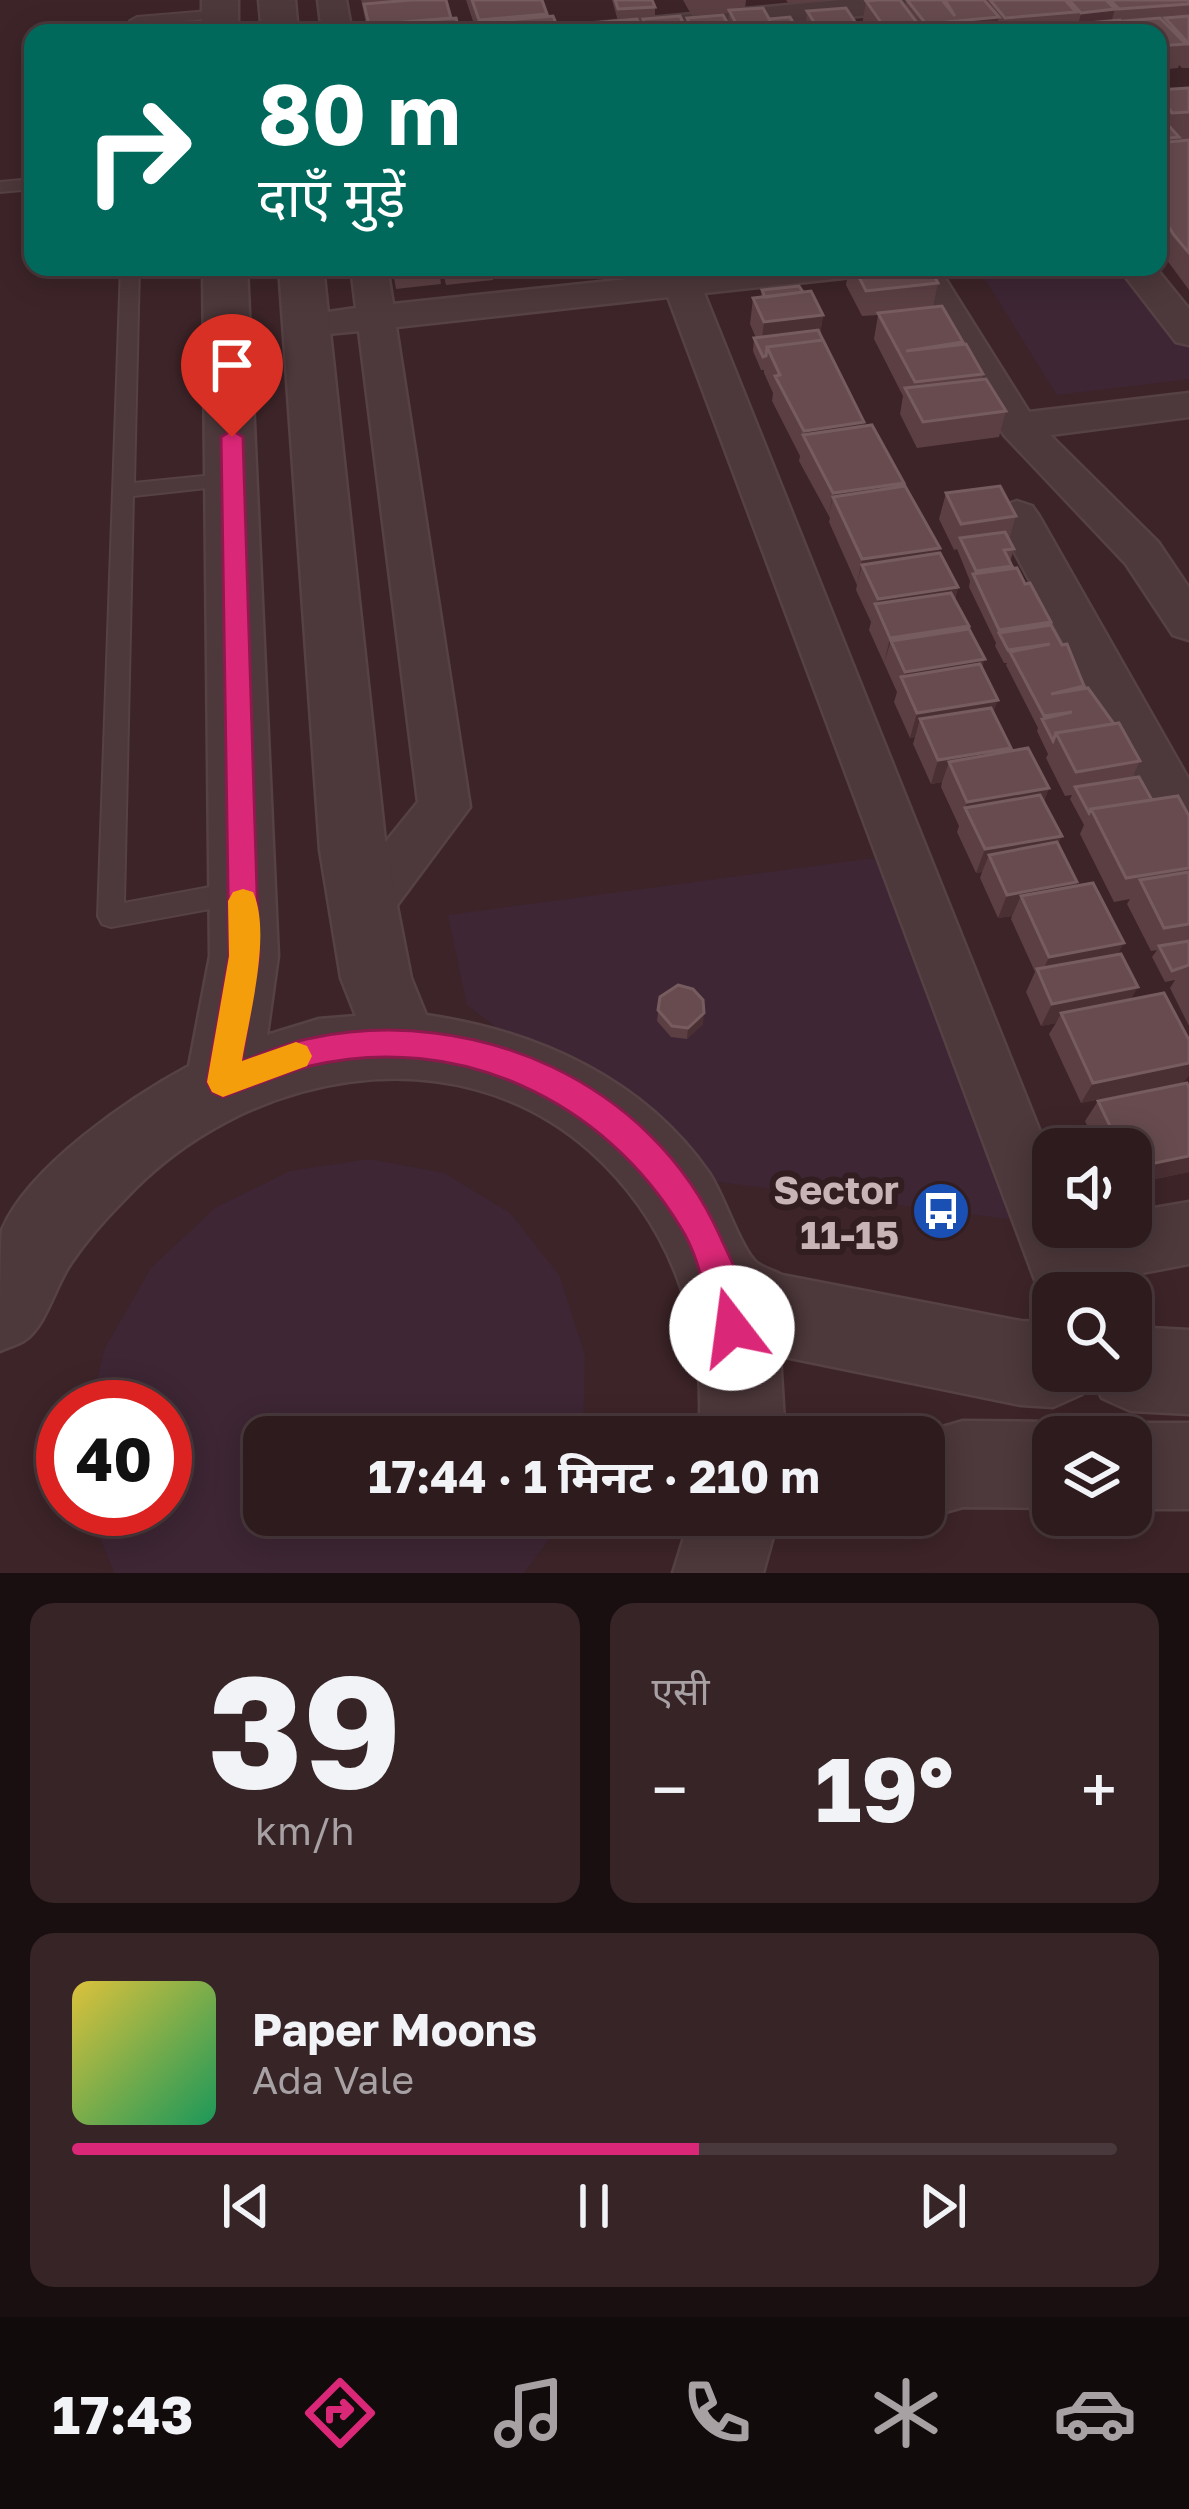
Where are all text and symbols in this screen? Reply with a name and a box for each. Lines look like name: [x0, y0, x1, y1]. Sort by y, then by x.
text: 80 m: [258, 63, 461, 163]
icon: right: [60, 72, 216, 228]
text: दाएँ मुड़ें: [258, 164, 405, 229]
pin: [181, 314, 283, 437]
icon: arrive: [199, 332, 265, 398]
map controls: [1032, 1128, 1152, 1536]
button: sound: [1032, 1128, 1152, 1248]
place label: Sector 11-15: [773, 1166, 899, 1258]
bus stop icon: Sector 11-15: [910, 1180, 972, 1242]
position arrow: [669, 1265, 795, 1391]
button: search: [1032, 1272, 1152, 1392]
speed limit sign: 40: [36, 1380, 192, 1536]
button: layers: [1032, 1416, 1152, 1536]
text: 17:44 · 1 मिनट · 210 m: [368, 1449, 820, 1503]
text: 39: [208, 1635, 402, 1822]
text: एसी: [652, 1667, 710, 1714]
text: 19°: [815, 1734, 954, 1842]
text: −: [652, 1749, 688, 1829]
text: +: [1081, 1749, 1117, 1829]
text: km/h: [255, 1807, 354, 1854]
text: Paper Moons: [252, 2002, 537, 2056]
text: Ada Vale: [252, 2056, 414, 2103]
icon: previous: [213, 2173, 279, 2239]
icon: pause: [561, 2173, 627, 2239]
icon: next: [910, 2173, 976, 2239]
icon: directions: [298, 2371, 382, 2455]
icon: music: [487, 2371, 571, 2455]
icon: phone: [675, 2371, 759, 2455]
icon: climate: [864, 2371, 948, 2455]
icon: car: [1053, 2371, 1137, 2455]
text: 17:43: [52, 2381, 194, 2446]

